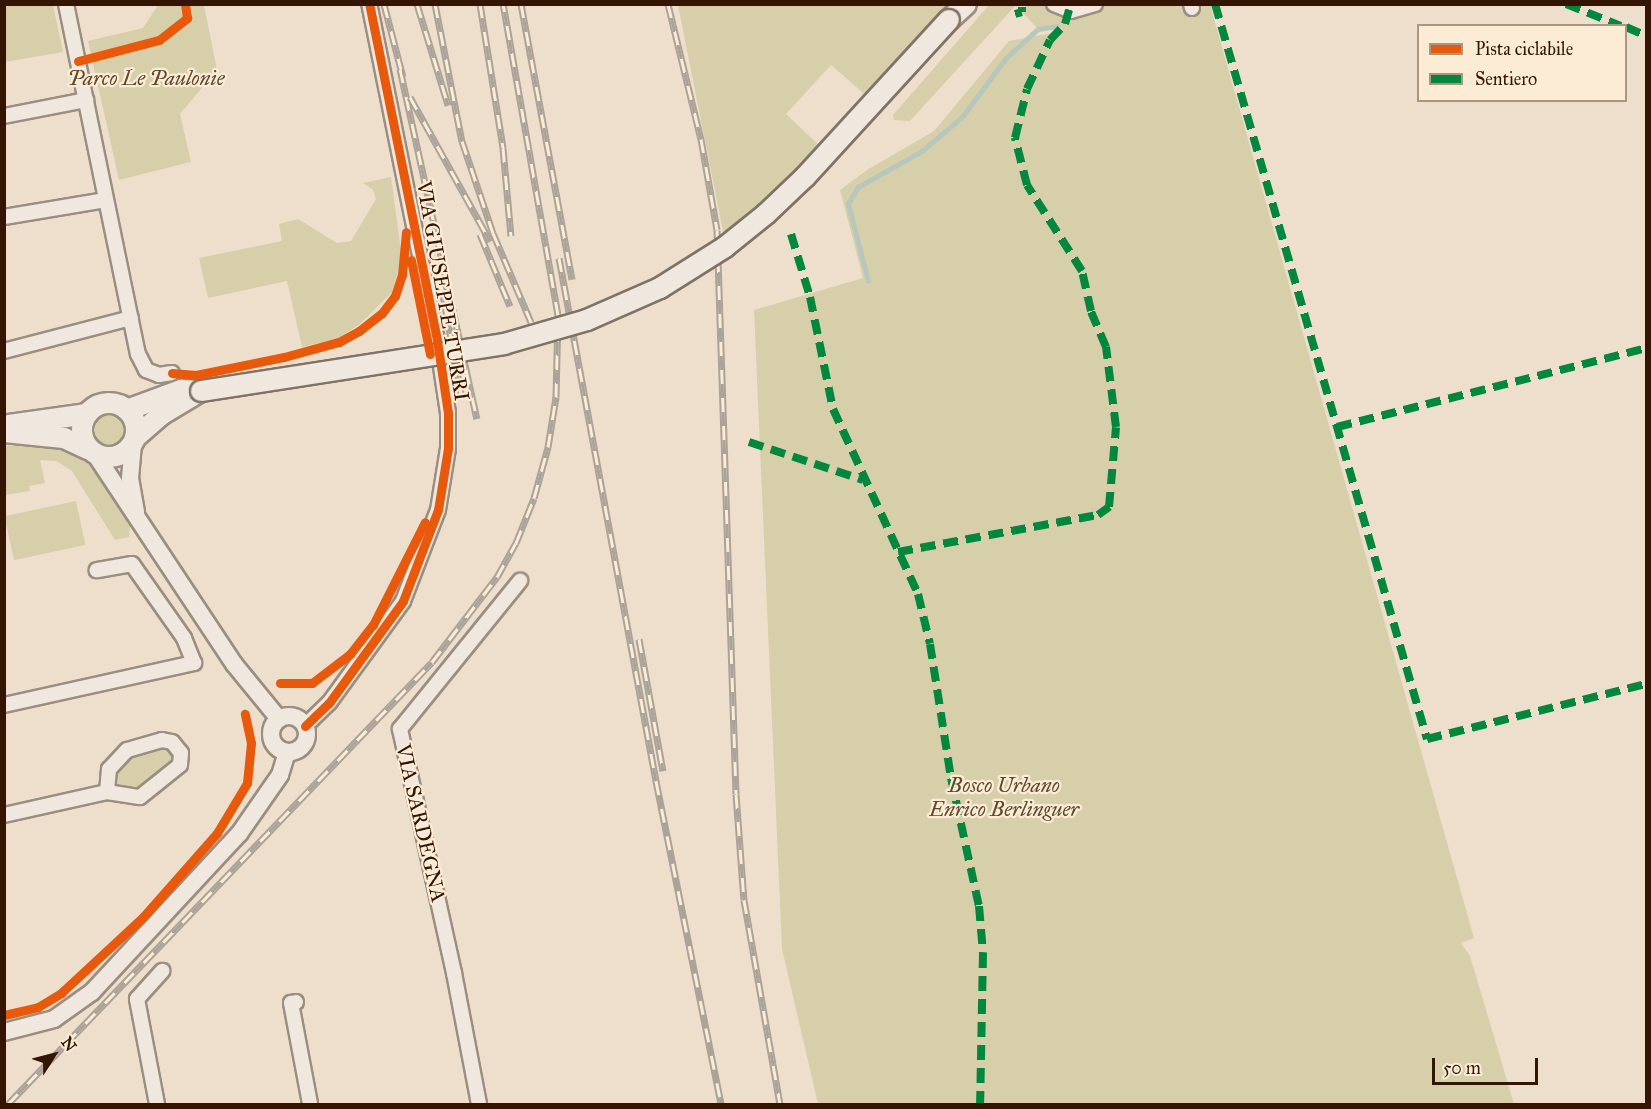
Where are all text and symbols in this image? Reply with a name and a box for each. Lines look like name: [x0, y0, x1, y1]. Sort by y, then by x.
legend: [1417, 24, 1627, 102]
text: Pista ciclabile: [1475, 38, 1573, 60]
park label: Parco Le Paulonie: [68, 65, 224, 91]
text: Sentiero: [1475, 68, 1537, 90]
street label: VIA GIUSEPPE TURRI: [411, 179, 475, 403]
street label: VIA SARDEGNA: [391, 741, 451, 905]
park label: Bosco Urbano Enrico Berlinguer: [929, 772, 1079, 822]
north arrow: [24, 1025, 84, 1085]
text: N: [57, 1033, 81, 1055]
scale bar: [1435, 1046, 1542, 1084]
text: 50 m: [1443, 1057, 1481, 1079]

